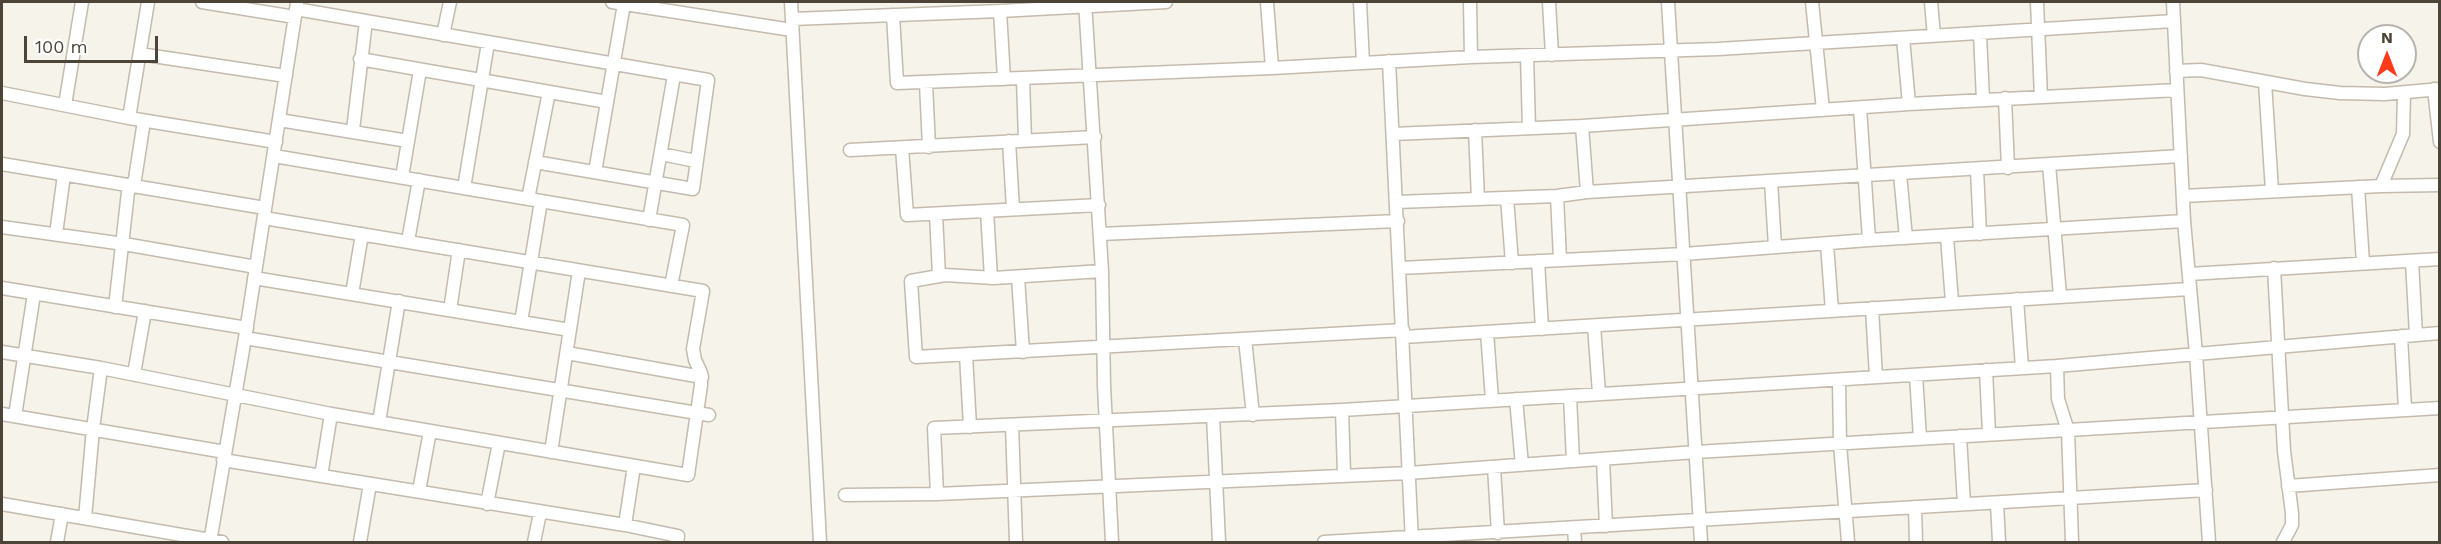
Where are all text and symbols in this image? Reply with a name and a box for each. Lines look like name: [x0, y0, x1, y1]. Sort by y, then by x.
scale bar: [27, 24, 160, 62]
north arrow: [2357, 24, 2417, 84]
text: N: [2381, 28, 2393, 47]
text: 100 m: [35, 36, 88, 57]

